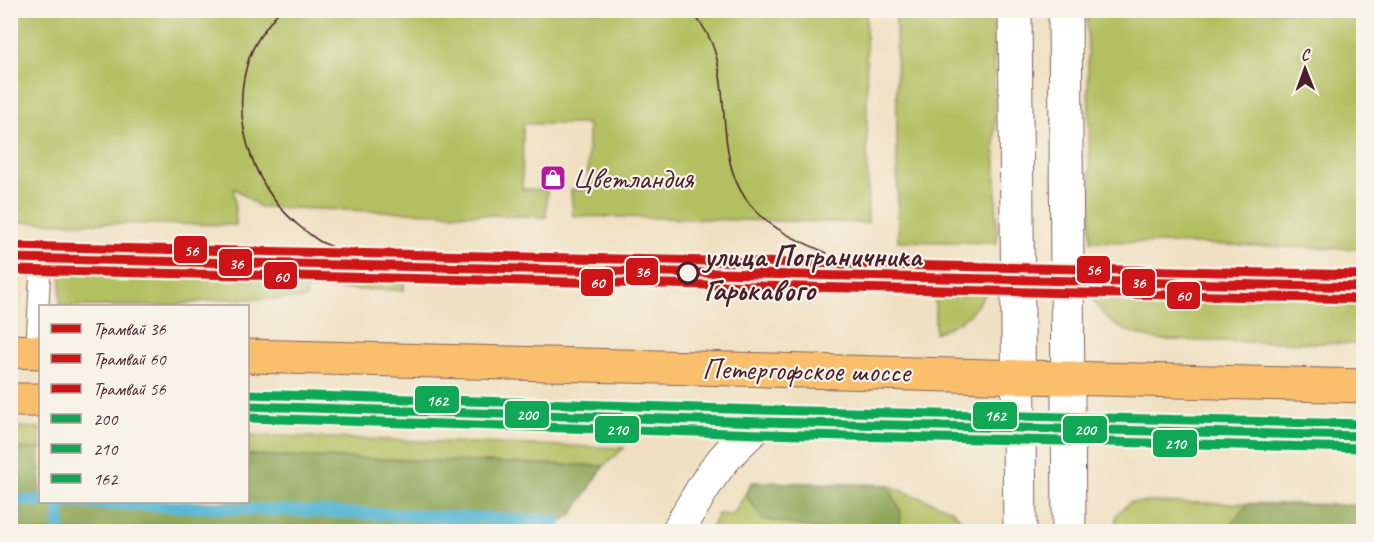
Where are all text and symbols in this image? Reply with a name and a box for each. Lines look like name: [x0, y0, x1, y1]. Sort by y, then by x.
north arrow: [1275, 39, 1335, 99]
text: С: [1301, 45, 1311, 65]
place label: Цветландия: [572, 159, 695, 197]
shop icon: Цветландия: [538, 163, 568, 193]
line badge: 56: [173, 235, 208, 264]
place label: улица Пограничника Гарькавого: [701, 237, 923, 309]
text: 56: [184, 241, 200, 261]
line badge: 36: [218, 248, 253, 277]
text: 36: [229, 254, 245, 274]
line badge: 56: [1076, 255, 1111, 284]
line badge: 36: [625, 257, 659, 286]
text: 56: [1086, 260, 1102, 280]
line badge: 60: [263, 261, 298, 290]
text: 36: [635, 262, 651, 282]
marker: улица Пограничника Гарькавого: [677, 262, 699, 284]
text: 60: [274, 267, 290, 287]
line badge: 60: [580, 268, 614, 297]
line badge: 36: [1121, 268, 1156, 297]
text: 60: [590, 273, 606, 293]
text: 36: [1131, 273, 1147, 293]
line badge: 60: [1166, 281, 1201, 310]
text: 60: [1176, 286, 1192, 306]
legend: [39, 305, 249, 503]
text: Трамвай 36: [93, 318, 167, 340]
text: Трамвай 60: [93, 348, 168, 370]
street label: Петергофское шоссе: [702, 349, 912, 391]
text: Трамвай 56: [93, 378, 167, 400]
line badge: 162: [414, 385, 460, 414]
text: 162: [426, 391, 450, 411]
line badge: 200: [504, 400, 550, 429]
line badge: 162: [972, 401, 1018, 430]
text: 200: [516, 405, 540, 425]
text: 162: [984, 406, 1008, 426]
text: 200: [93, 408, 119, 430]
line badge: 210: [594, 415, 640, 444]
line badge: 200: [1062, 415, 1108, 444]
text: 210: [606, 420, 630, 440]
text: 200: [1074, 420, 1098, 440]
line badge: 210: [1152, 429, 1198, 458]
text: 210: [1164, 434, 1188, 454]
text: 210: [93, 438, 119, 460]
text: 162: [93, 468, 119, 490]

